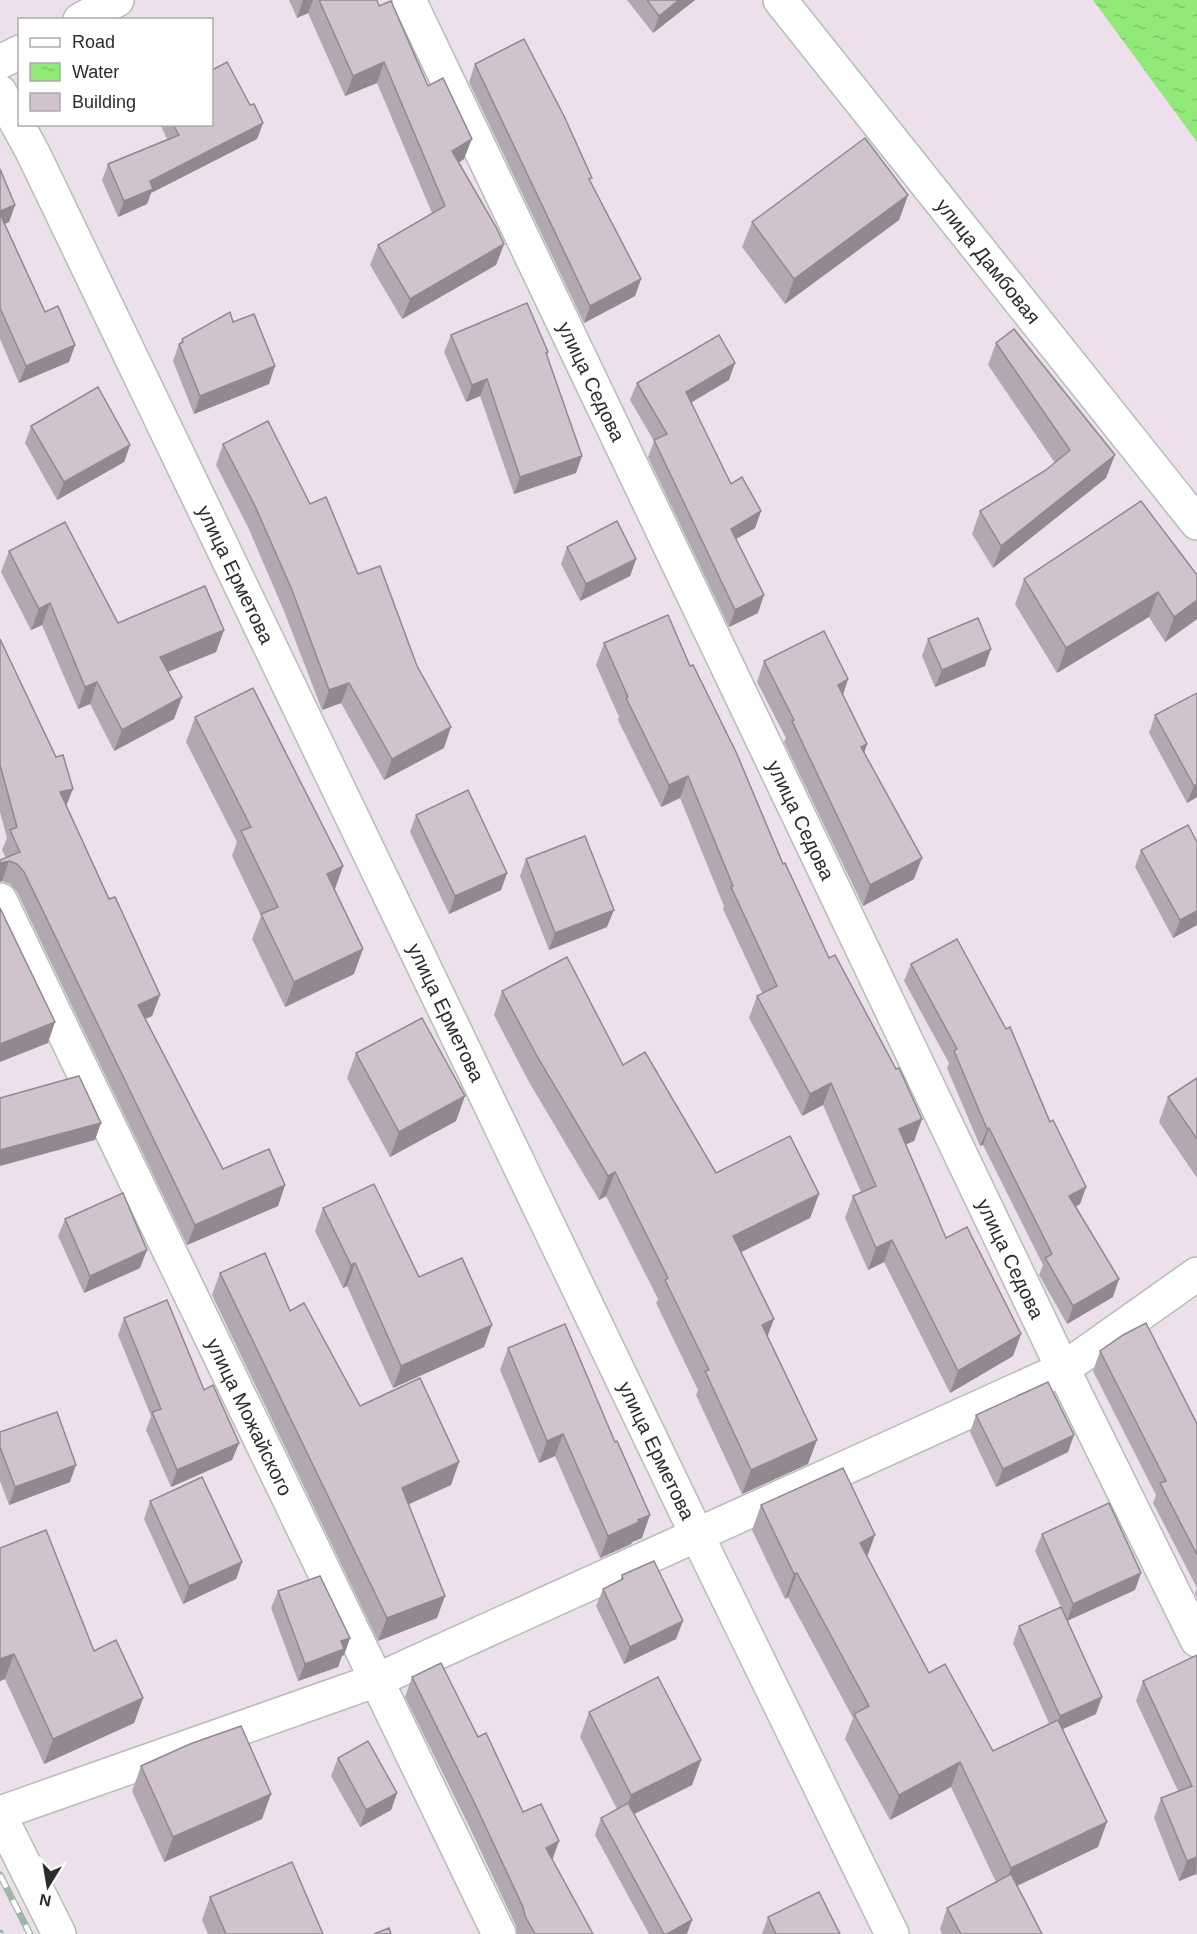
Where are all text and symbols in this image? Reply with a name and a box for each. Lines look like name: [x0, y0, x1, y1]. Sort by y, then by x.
legend: [18, 18, 213, 126]
text: Road: [72, 32, 115, 52]
text: Water: [72, 62, 119, 82]
text: Building: [72, 92, 136, 112]
street label: улица Дамбовая: [932, 194, 1045, 328]
street label: улица Седова: [553, 318, 630, 446]
street label: улица Ерметова: [193, 502, 278, 648]
street label: улица Седова: [763, 757, 839, 884]
street label: улица Ерметова: [403, 940, 489, 1086]
street label: улица Седова: [972, 1195, 1049, 1323]
street label: улица Можайского: [202, 1335, 297, 1499]
street label: улица Ерметова: [614, 1378, 699, 1524]
north arrow: [18, 1856, 78, 1916]
text: N: [38, 1891, 53, 1910]

